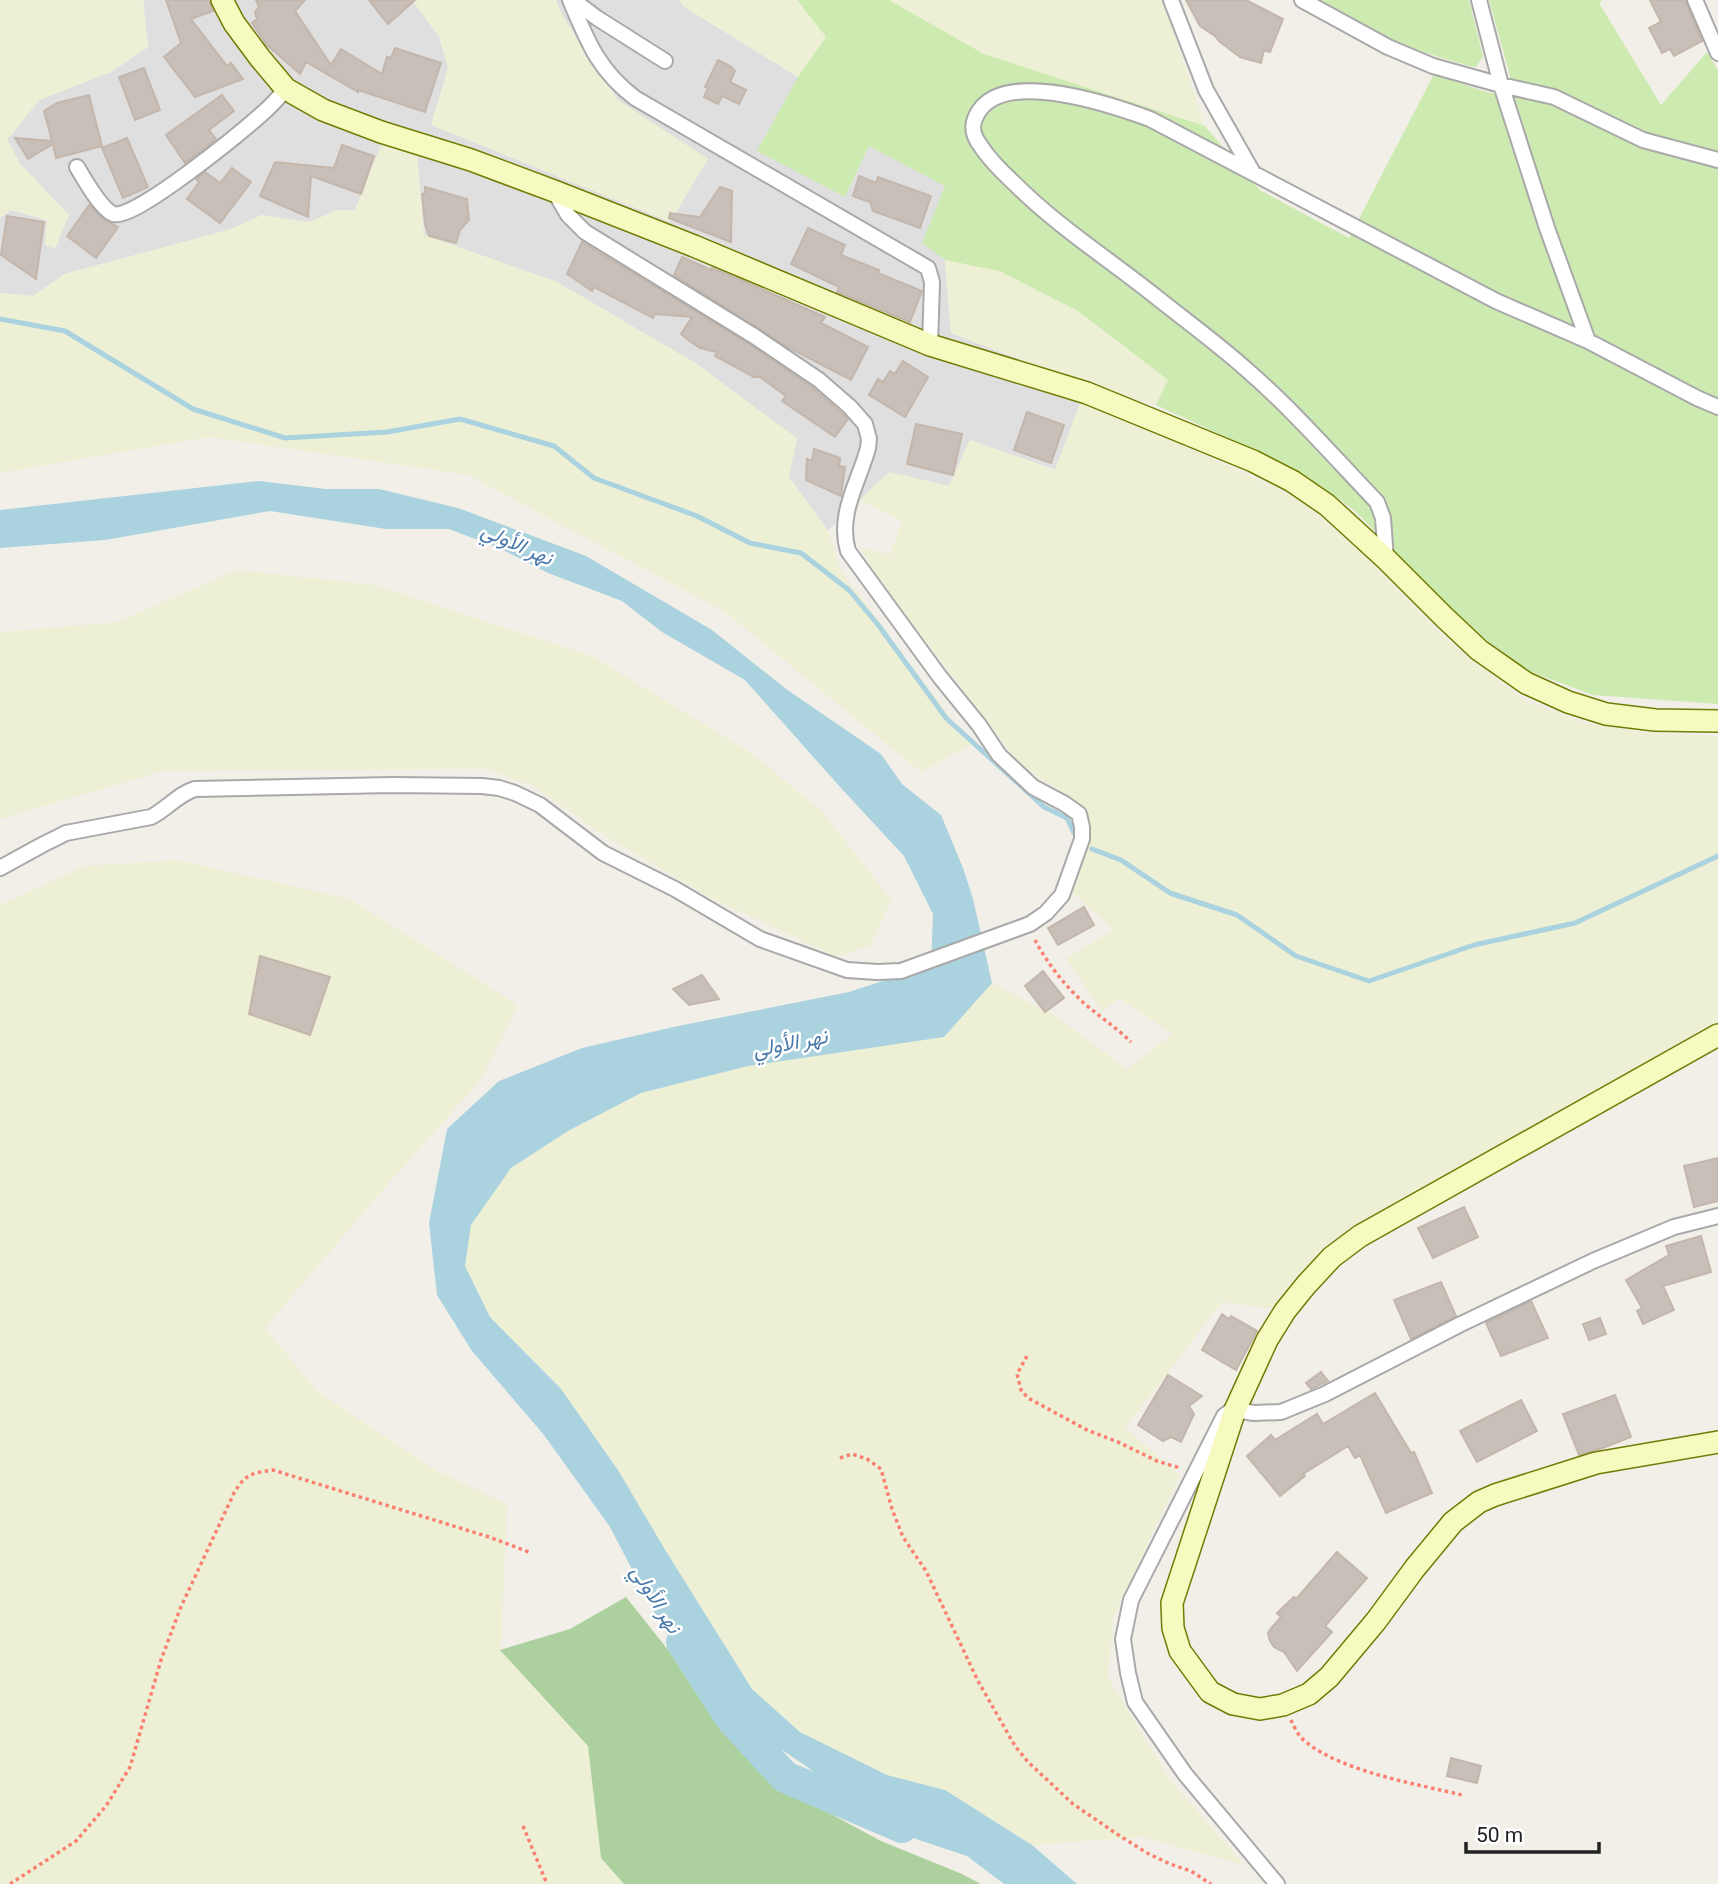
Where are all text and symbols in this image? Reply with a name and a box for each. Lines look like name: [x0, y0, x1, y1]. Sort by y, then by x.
water label: نهر الأولي: [476, 518, 557, 575]
water label: نهر الأولي: [751, 1024, 831, 1067]
water label: نهر الأولي: [622, 1561, 687, 1641]
scale bar: [1466, 1811, 1599, 1855]
text: 50 m: [1476, 1823, 1523, 1847]

